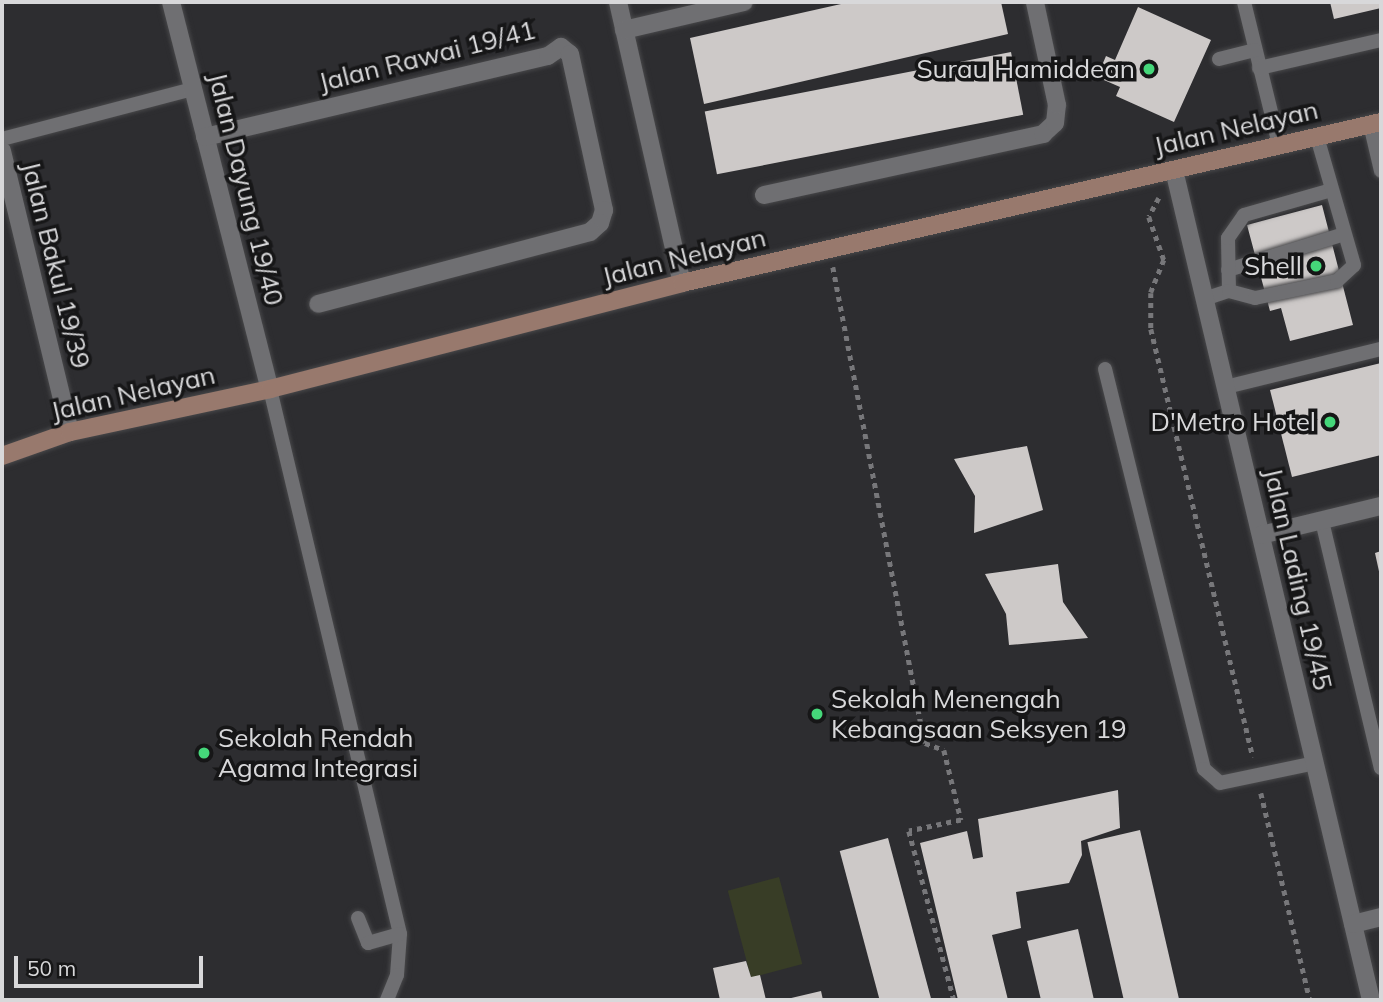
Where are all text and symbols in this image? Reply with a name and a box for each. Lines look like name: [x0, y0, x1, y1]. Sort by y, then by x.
street label: Jalan Rawai 19/41: [315, 14, 539, 98]
place label: Surau Hamiddean: [916, 53, 1135, 85]
marker: Surau Hamiddean: [1141, 61, 1157, 77]
street label: Jalan Dayung 19/40: [202, 69, 290, 309]
street label: Jalan Nelayan: [1151, 94, 1321, 162]
street label: Jalan Bakul 19/39: [15, 158, 97, 372]
street label: Jalan Nelayan: [599, 222, 769, 292]
place label: Shell: [1244, 250, 1302, 282]
marker: Shell: [1308, 258, 1324, 274]
street label: Jalan Nelayan: [48, 359, 218, 427]
place label: D'Metro Hotel: [1150, 406, 1316, 438]
marker: D'Metro Hotel: [1322, 414, 1338, 430]
street label: Jalan Lading 19/45: [1257, 465, 1339, 693]
place label: Sekolah Menengah Kebangsaan Seksyen 19: [831, 683, 1127, 744]
marker: Sekolah Menengah Kebangsaan Seksyen 19: [809, 706, 825, 722]
place label: Sekolah Rendah Agama Integrasi: [218, 722, 418, 784]
marker: Sekolah Rendah Agama Integrasi: [196, 745, 212, 761]
scale bar: [18, 942, 206, 986]
text: 50 m: [27, 955, 76, 981]

